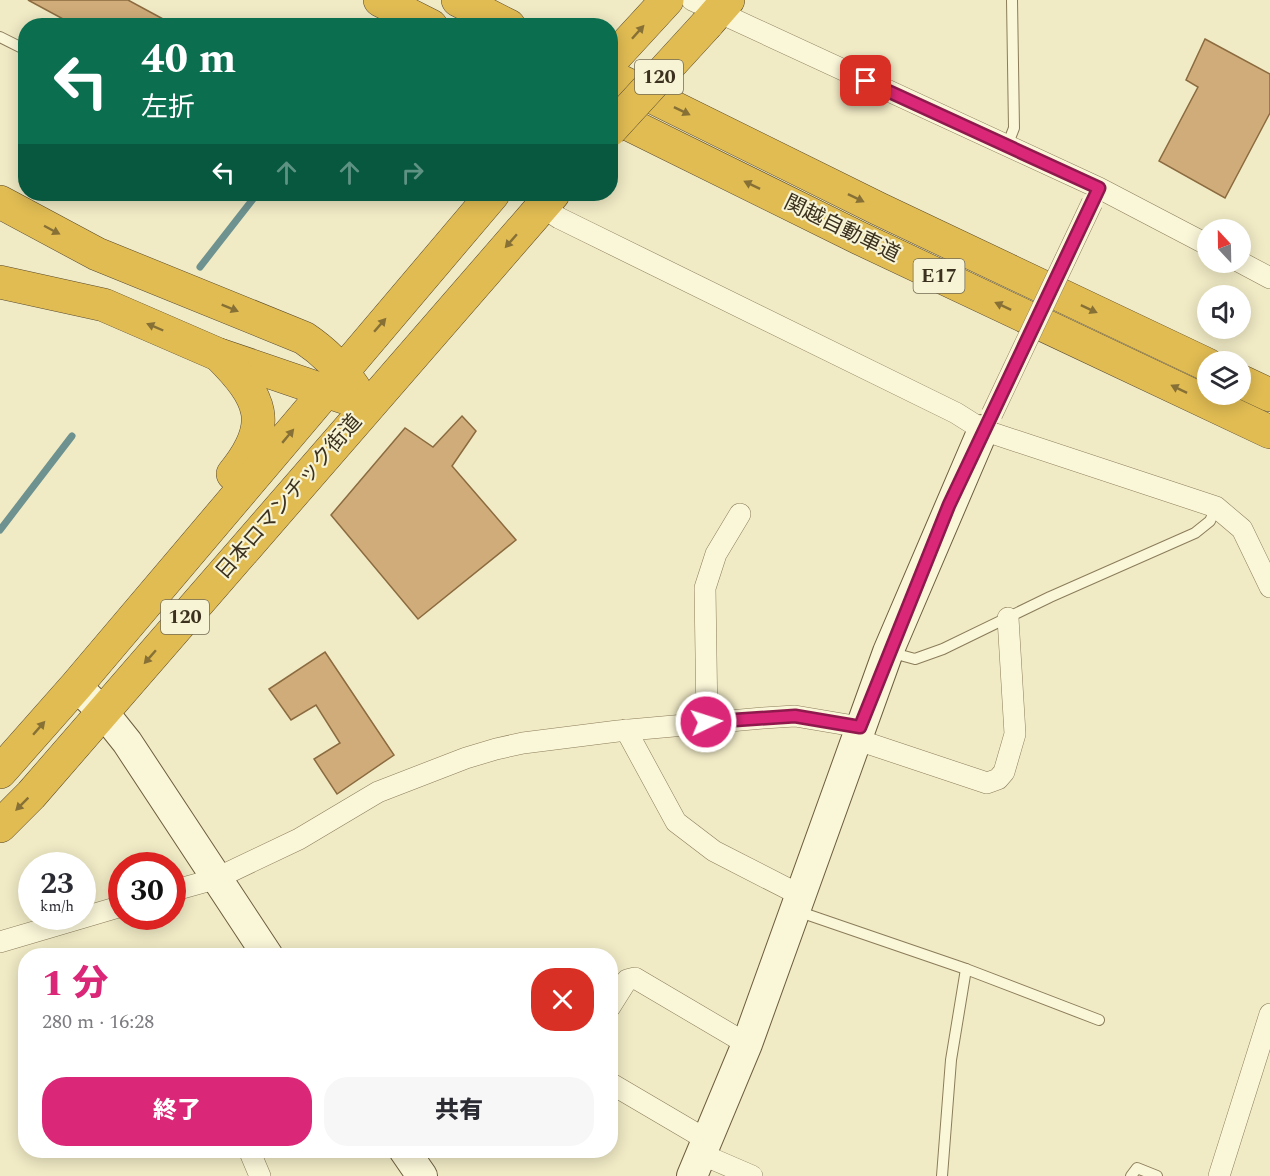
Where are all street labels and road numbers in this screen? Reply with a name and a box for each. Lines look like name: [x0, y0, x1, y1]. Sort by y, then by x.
road number: 120: [635, 60, 683, 94]
street label: 関越自動車道: [778, 187, 906, 271]
road number: E17: [914, 259, 964, 293]
street label: 日本ロマンチック街道: [208, 407, 370, 587]
road number: 120: [161, 600, 209, 634]

